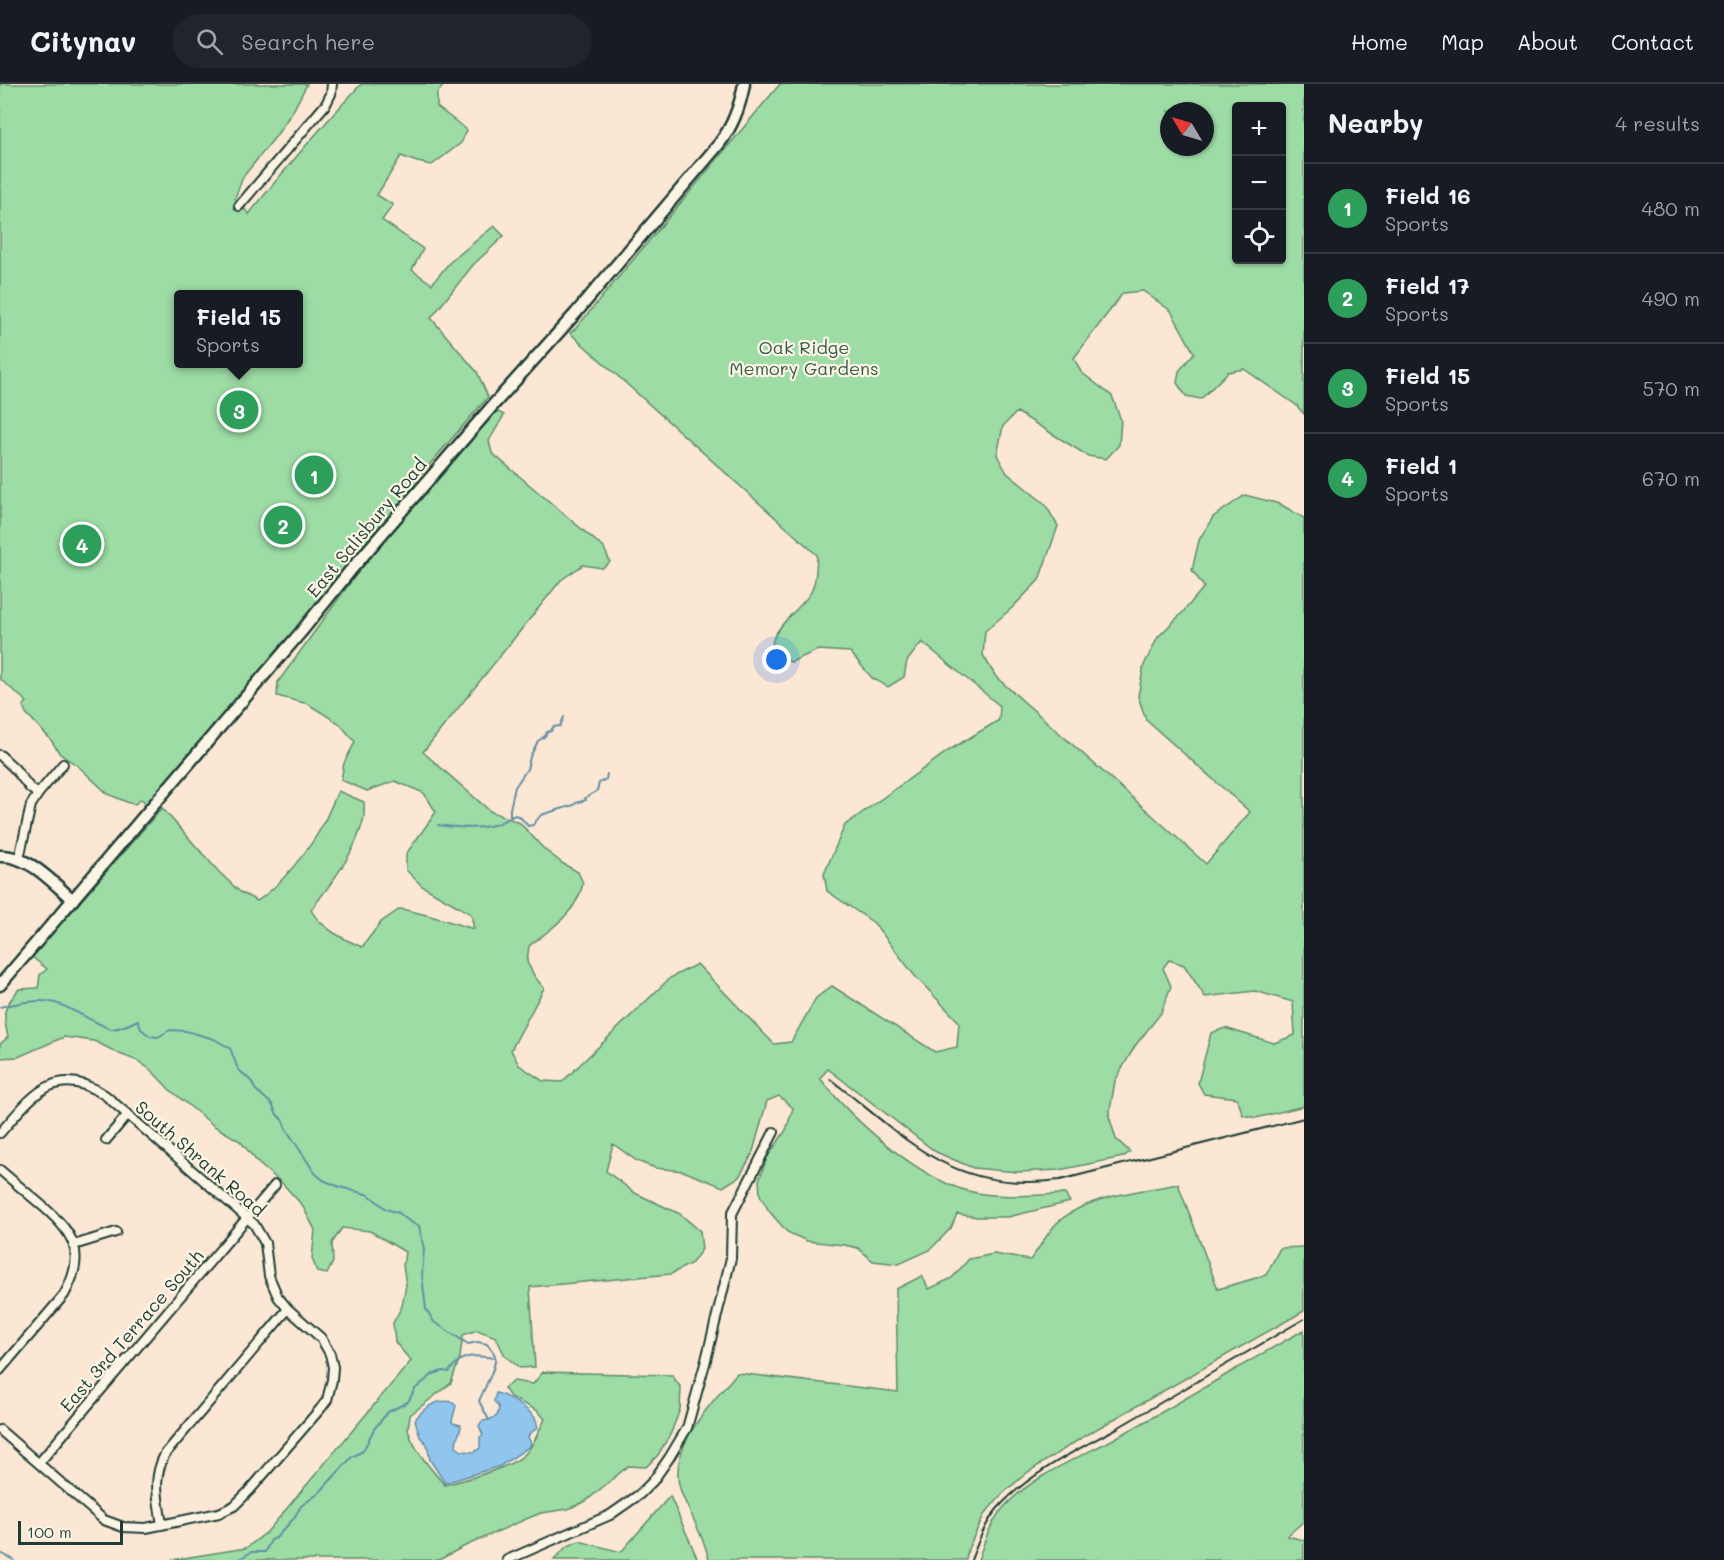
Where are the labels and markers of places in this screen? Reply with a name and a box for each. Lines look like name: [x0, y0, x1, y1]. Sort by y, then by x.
pin: 3: [220, 388, 258, 432]
pin: 1: [294, 452, 334, 498]
pin: 2: [264, 502, 302, 548]
pin: 4: [62, 522, 101, 566]

